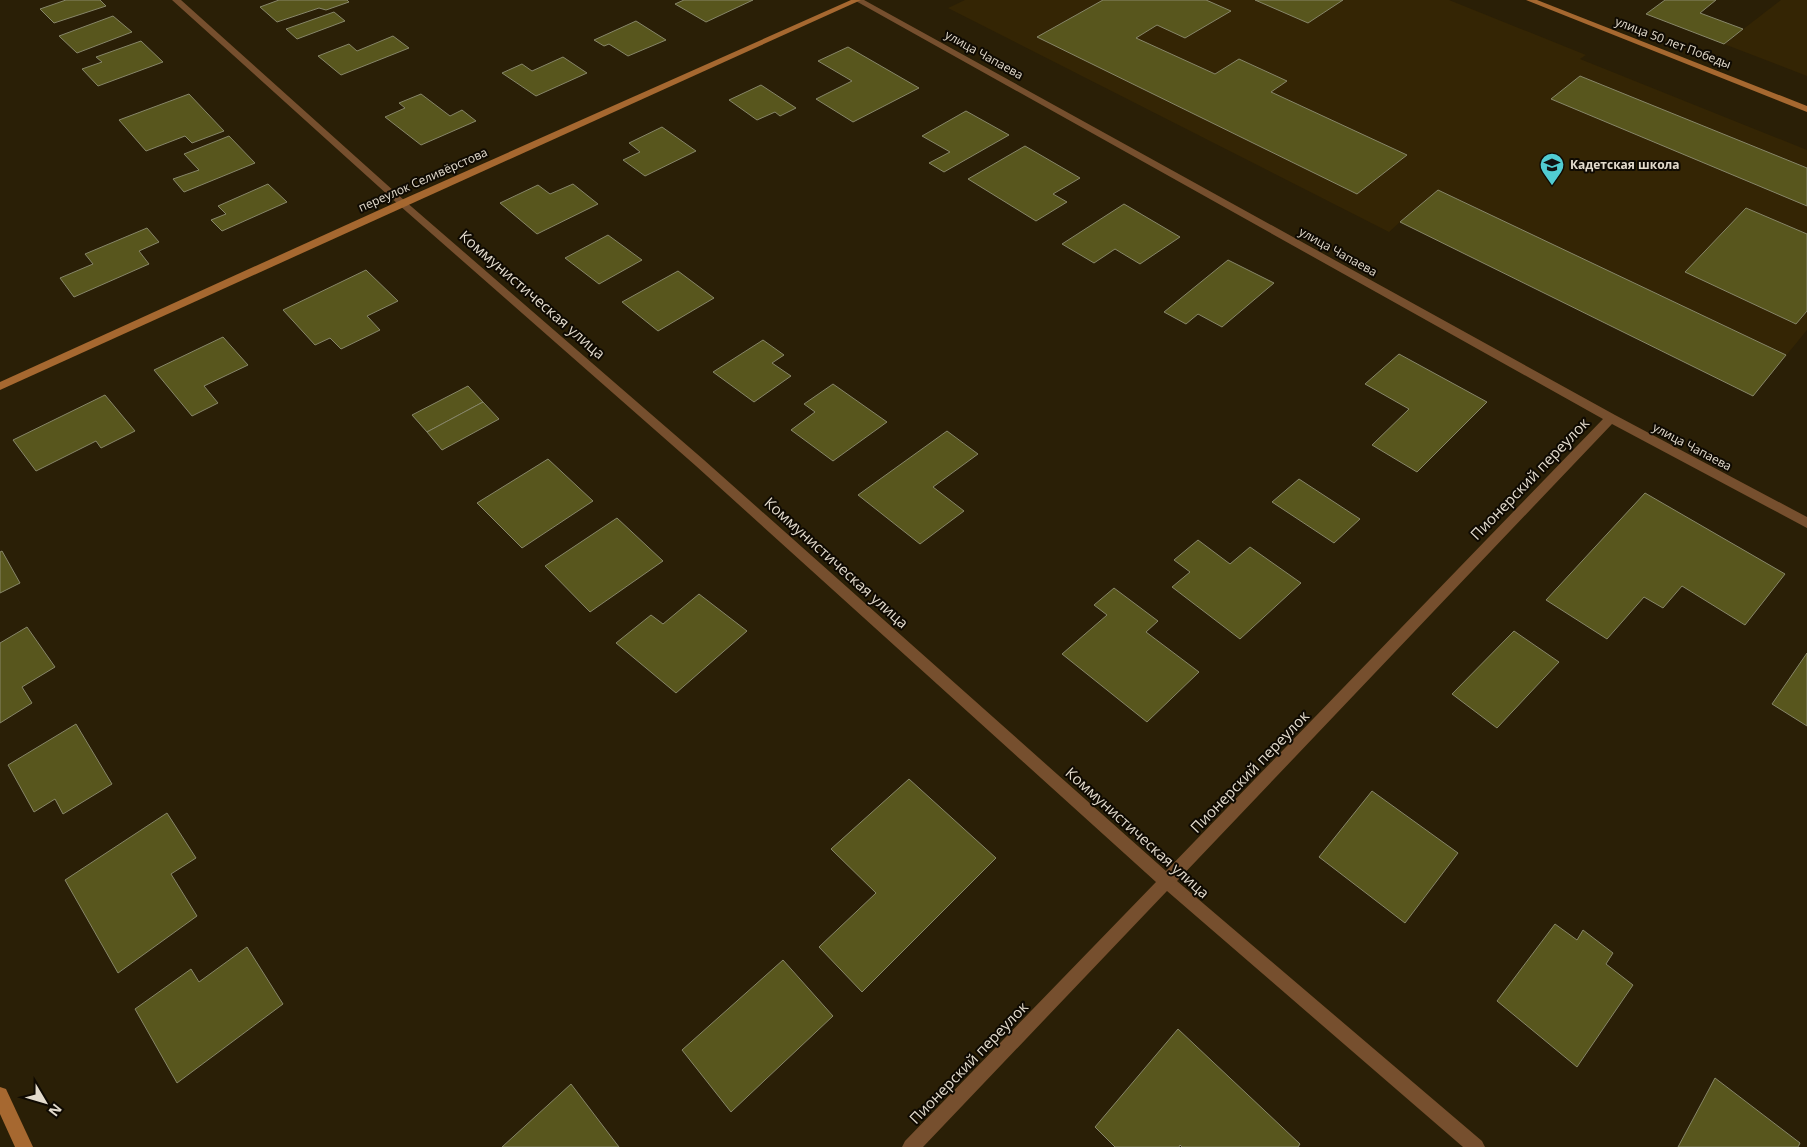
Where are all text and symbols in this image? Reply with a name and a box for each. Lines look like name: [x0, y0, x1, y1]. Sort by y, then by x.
street label: улица 50 лет Победы: [1613, 13, 1734, 73]
street label: улица Чапаева: [942, 26, 1026, 83]
street label: переулок Селивёрстова: [356, 143, 490, 216]
school or university icon: Кадетская школа: [1539, 152, 1565, 186]
place label: Кадетская школа: [1570, 156, 1680, 173]
street label: улица Чапаева: [1296, 223, 1380, 280]
street label: Коммунистическая улица: [456, 225, 610, 363]
street label: Пионерский переулок: [1466, 413, 1593, 544]
street label: улица Чапаева: [1650, 419, 1735, 475]
street label: Коммунистическая улица: [761, 492, 913, 632]
street label: Пионерский переулок: [1186, 706, 1313, 837]
street label: Коммунистическая улица: [1062, 762, 1214, 902]
street label: Пионерский переулок: [905, 997, 1032, 1128]
north arrow: [20, 1077, 70, 1127]
text: N: [45, 1100, 67, 1121]

